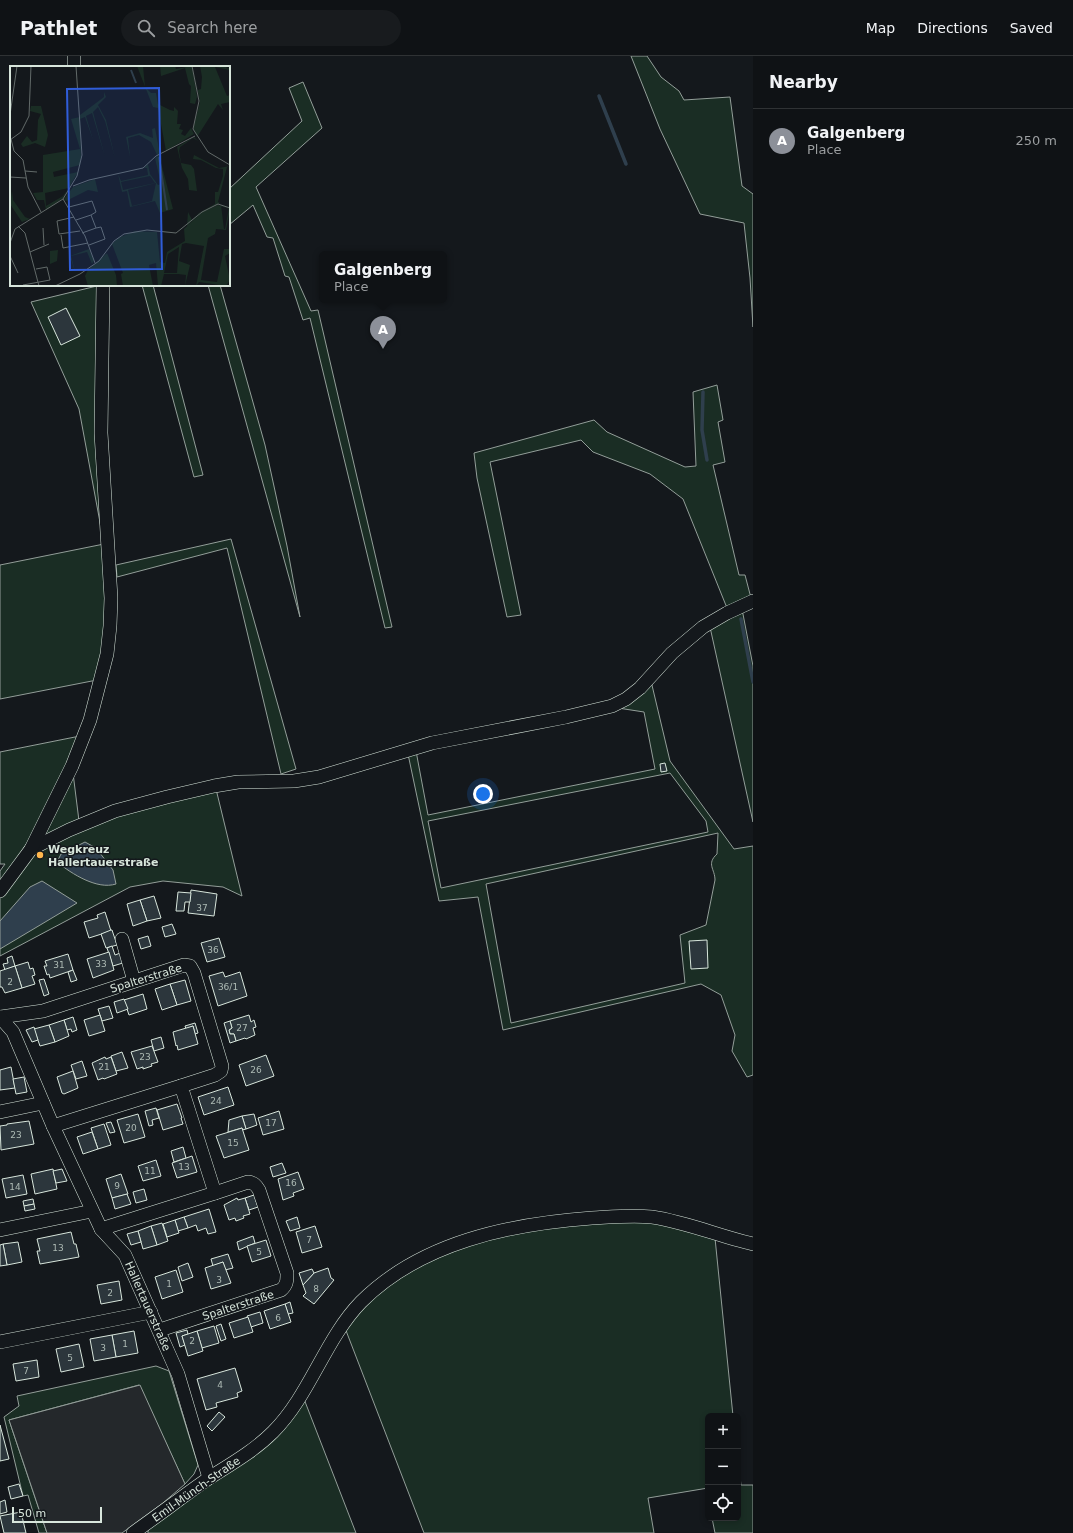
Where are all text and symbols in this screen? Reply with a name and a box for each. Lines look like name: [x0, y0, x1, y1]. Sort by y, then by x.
search box: [121, 10, 401, 46]
text: Pathlet: [20, 17, 97, 39]
icon: search: [135, 17, 157, 39]
text: Search here: [167, 19, 257, 37]
text: Map: [866, 20, 895, 36]
text: Directions: [917, 20, 988, 36]
text: Saved: [1010, 20, 1053, 36]
inset map: [10, 66, 230, 286]
text: Nearby: [769, 72, 838, 92]
text: Galgenberg: [807, 124, 905, 142]
text: A: [777, 133, 787, 148]
text: 250 m: [1015, 133, 1057, 148]
text: Place: [807, 142, 842, 157]
popup: [319, 251, 447, 303]
text: Galgenberg: [334, 261, 432, 279]
text: Place: [334, 279, 368, 294]
pin: A: [370, 316, 396, 349]
your location: [473, 784, 493, 804]
place label: Wegkreuz Hallertauerstraße: [48, 843, 158, 869]
marker: Wegkreuz Hallertauerstraße: [35, 850, 45, 860]
house number: 37: [196, 903, 208, 913]
house number: 36: [207, 945, 219, 955]
house number: 33: [95, 959, 107, 969]
house number: 31: [53, 960, 65, 970]
street label: Spalterstraße: [109, 961, 184, 996]
house number: 2: [7, 977, 13, 987]
house number: 36/1: [218, 982, 238, 992]
house number: 27: [236, 1023, 248, 1033]
house number: 23: [139, 1052, 151, 1062]
house number: 21: [98, 1062, 110, 1072]
house number: 26: [250, 1065, 262, 1075]
house number: 24: [210, 1096, 222, 1106]
house number: 17: [265, 1118, 277, 1128]
house number: 20: [125, 1123, 137, 1133]
house number: 23: [10, 1130, 22, 1140]
house number: 15: [227, 1138, 239, 1148]
house number: 13: [178, 1162, 190, 1172]
house number: 11: [144, 1166, 156, 1176]
house number: 16: [285, 1178, 297, 1188]
house number: 9: [114, 1181, 120, 1191]
house number: 14: [9, 1182, 21, 1192]
house number: 7: [306, 1235, 312, 1245]
house number: 13: [52, 1243, 64, 1253]
house number: 5: [256, 1247, 262, 1257]
street label: Hallertauerstraße: [122, 1259, 173, 1353]
house number: 3: [216, 1275, 222, 1285]
house number: 1: [166, 1279, 172, 1289]
house number: 8: [313, 1284, 319, 1294]
house number: 2: [107, 1288, 113, 1298]
street label: Spalterstraße: [201, 1288, 276, 1323]
house number: 6: [275, 1313, 281, 1323]
house number: 2: [189, 1336, 195, 1346]
house number: 1: [122, 1339, 128, 1349]
house number: 3: [100, 1343, 106, 1353]
house number: 5: [67, 1353, 73, 1363]
house number: 7: [23, 1366, 29, 1376]
house number: 4: [217, 1380, 223, 1390]
map controls: [705, 1413, 741, 1521]
button: +: [705, 1413, 741, 1449]
button: −: [705, 1449, 741, 1485]
street label: Emil-Münch-Straße: [150, 1454, 243, 1525]
button: locate: [705, 1485, 741, 1521]
scale bar: [12, 1505, 102, 1524]
text: 50 m: [18, 1507, 46, 1520]

